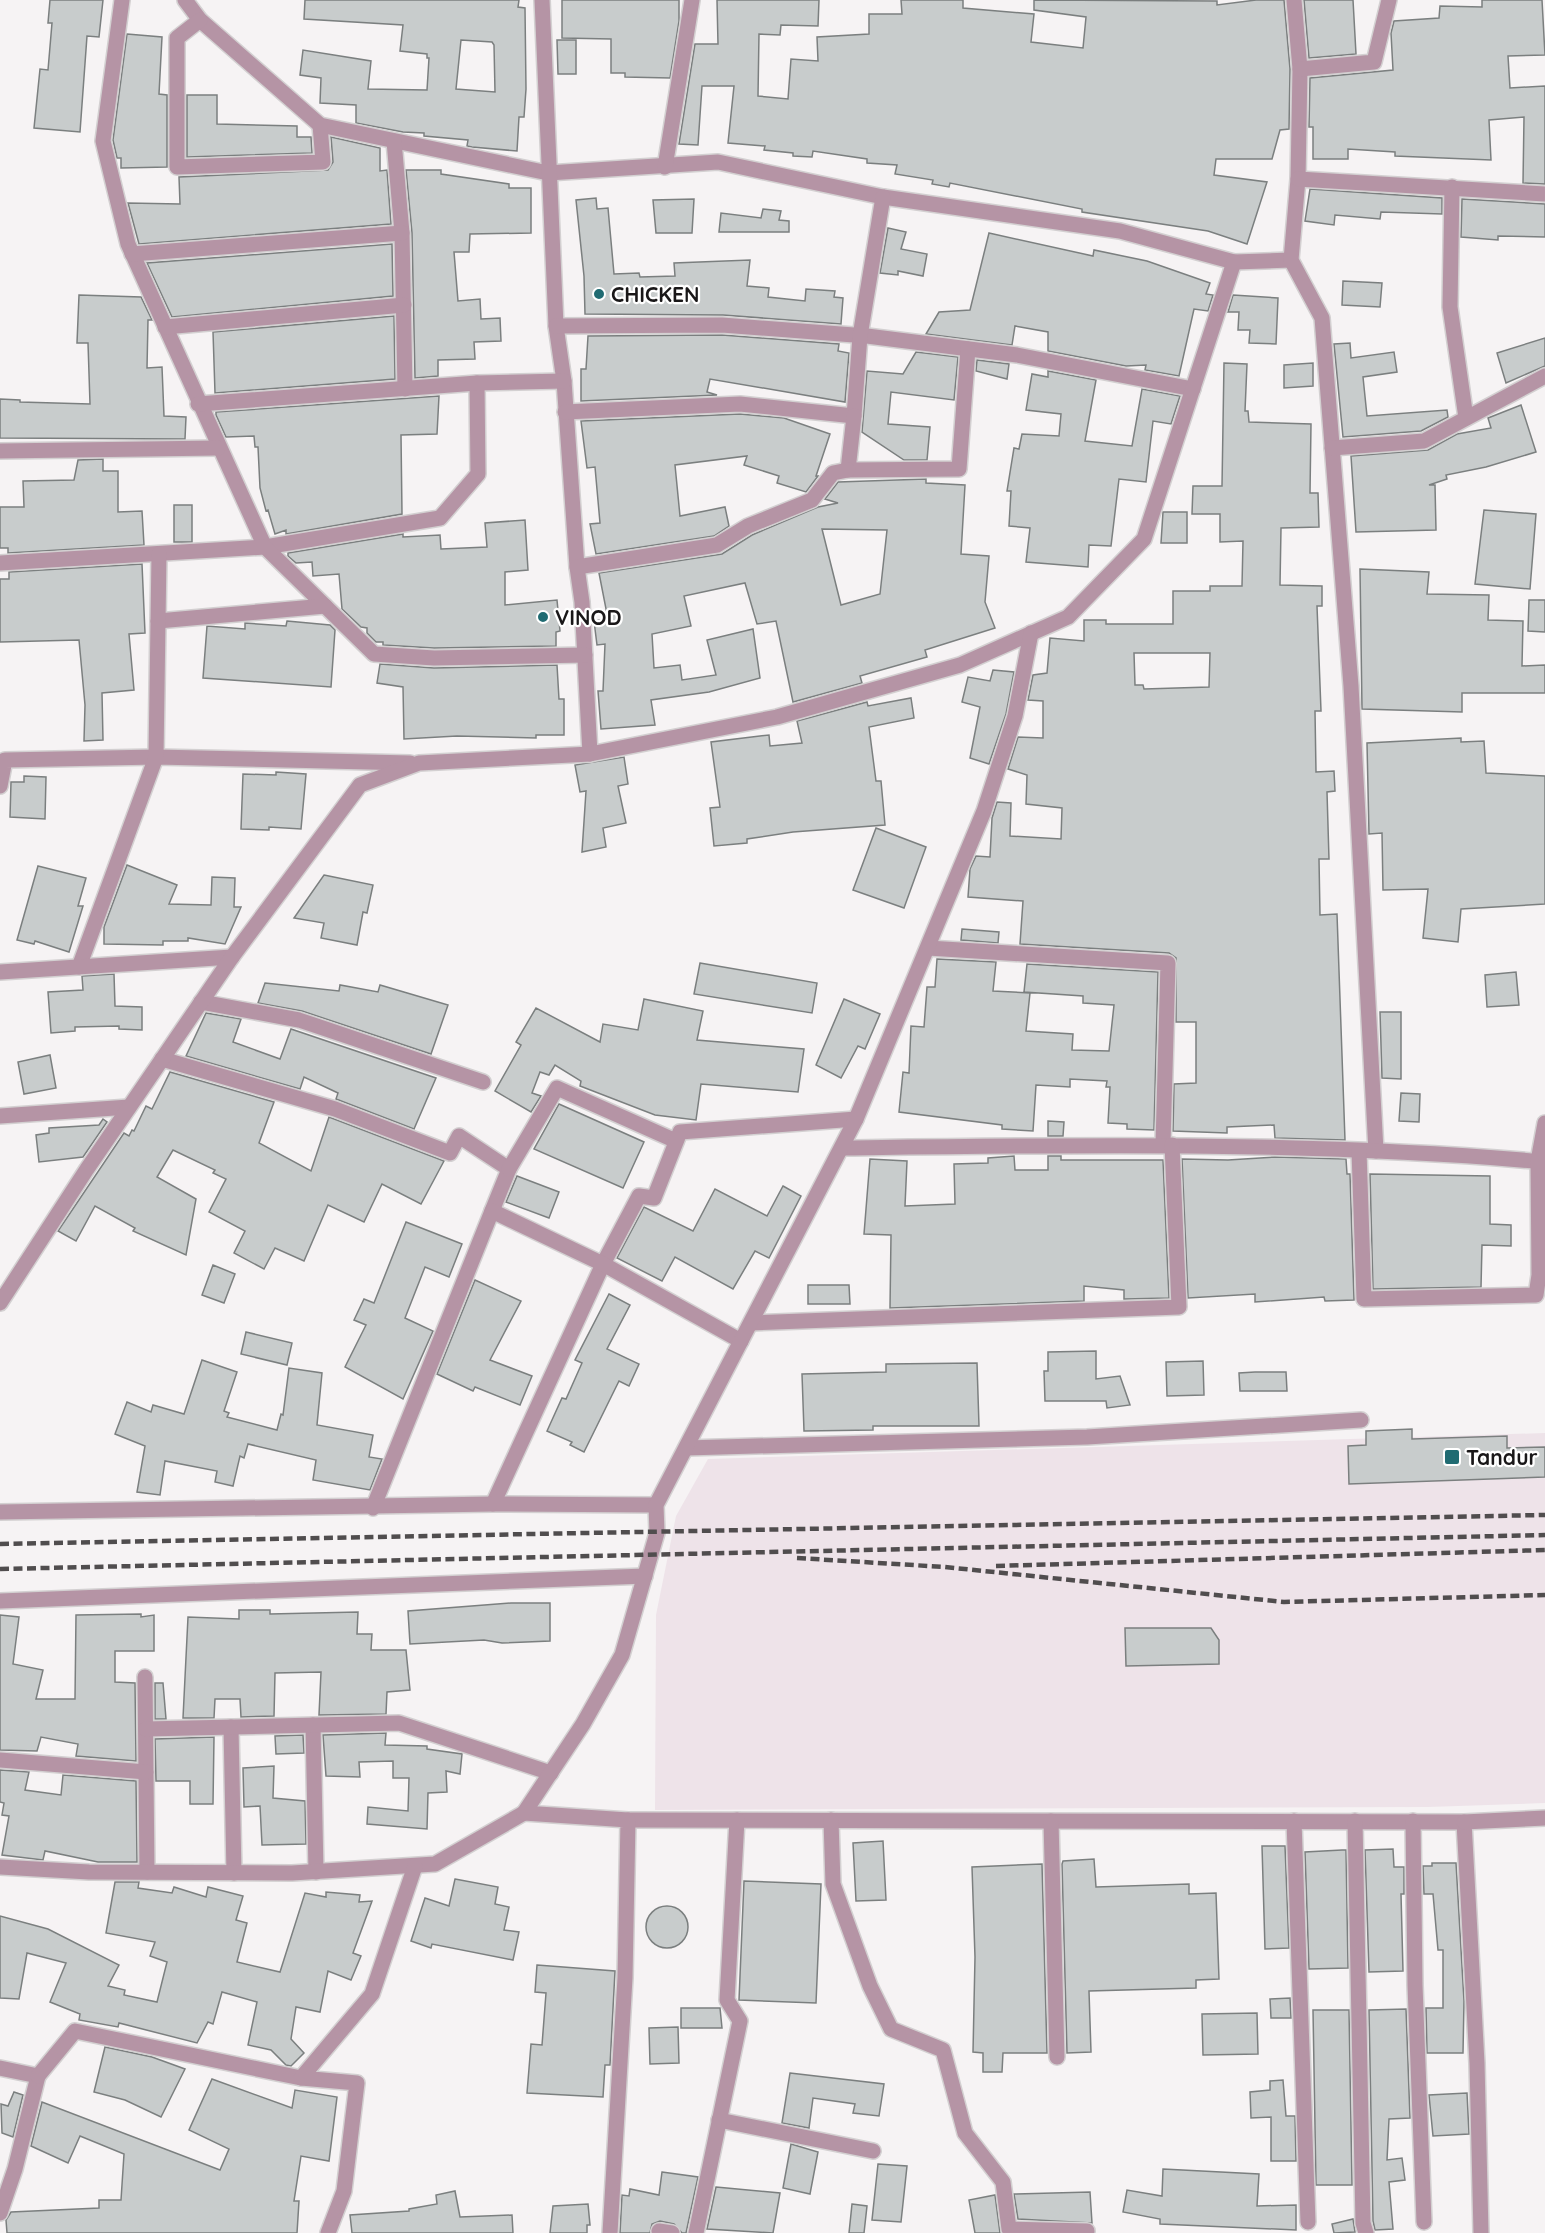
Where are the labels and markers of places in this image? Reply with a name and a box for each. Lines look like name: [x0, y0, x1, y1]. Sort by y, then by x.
place label: CHICKEN: [611, 281, 699, 307]
marker: CHICKEN: [592, 287, 606, 301]
place label: VINOD: [555, 604, 621, 630]
marker: VINOD: [536, 610, 550, 624]
place label: Tandur: [1466, 1444, 1538, 1470]
marker: Tandur: [1443, 1448, 1461, 1466]

